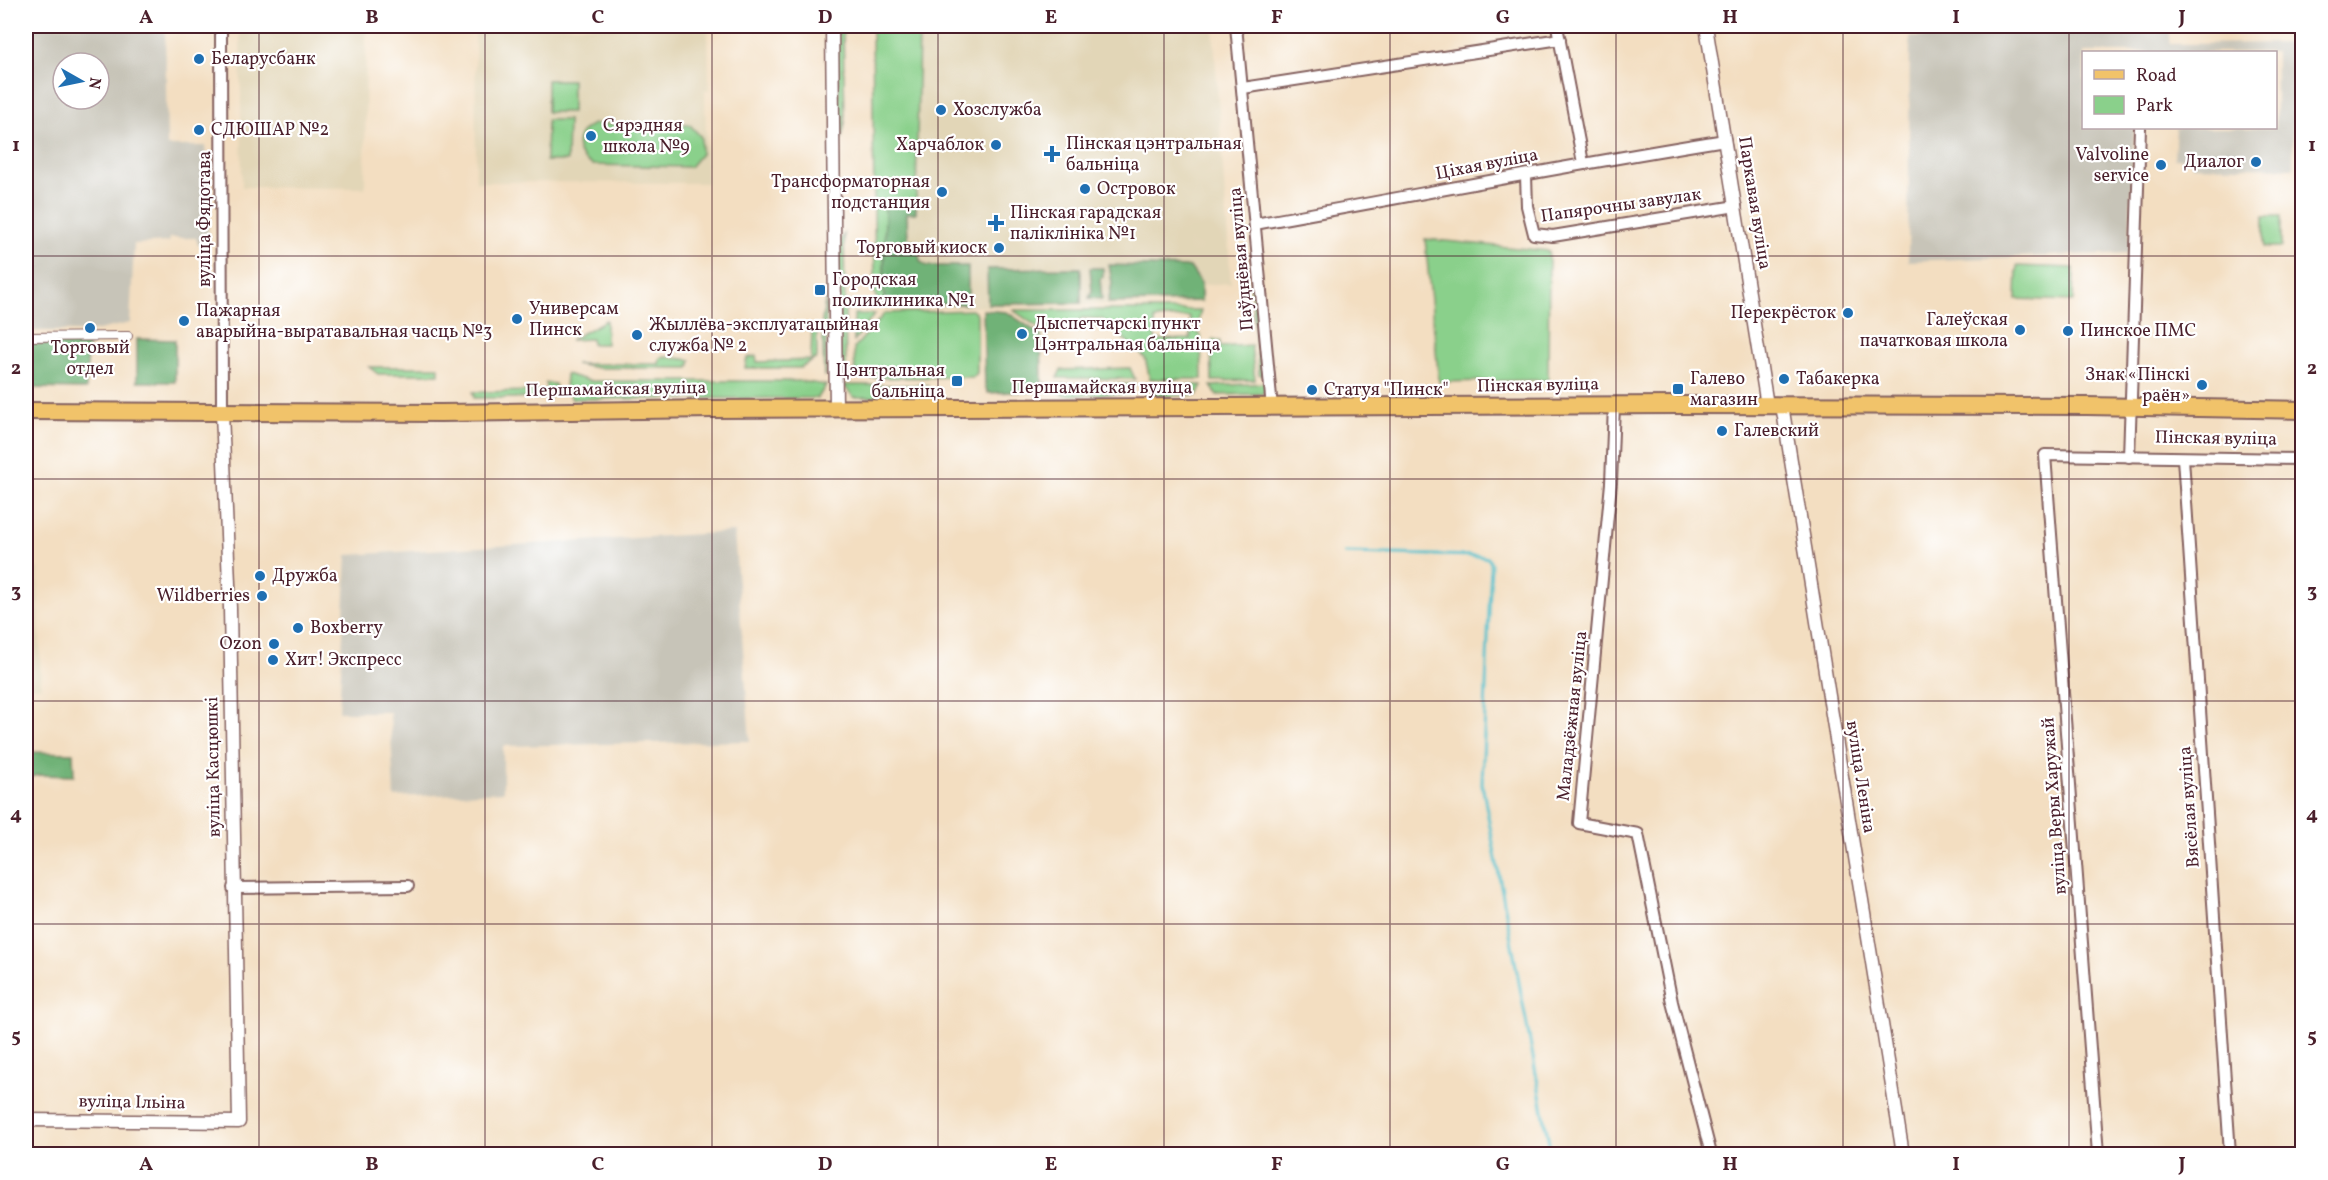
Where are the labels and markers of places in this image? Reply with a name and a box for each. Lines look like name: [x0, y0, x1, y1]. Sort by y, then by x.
place label: Беларусбанк: [211, 47, 316, 72]
marker: Беларусбанк: [192, 52, 206, 66]
place label: Хозслужба: [953, 98, 1042, 123]
marker: Хозслужба: [934, 103, 948, 117]
place label: Сярэдняя школа №9: [603, 114, 690, 160]
place label: СДЮШАР №2: [211, 118, 329, 143]
marker: СДЮШАР №2: [192, 123, 206, 137]
marker: Сярэдняя школа №9: [584, 129, 598, 143]
place label: Пінская цэнтральная бальніца: [1066, 132, 1242, 178]
place label: Харчаблок: [896, 133, 984, 158]
marker: Харчаблок: [989, 138, 1003, 152]
place label: Valvoline service: [2075, 143, 2149, 189]
marker: Пінская цэнтральная бальніца: [1043, 145, 1061, 163]
place label: Диалог: [2184, 150, 2244, 175]
marker: Диалог: [2249, 155, 2263, 169]
marker: Valvoline service: [2154, 158, 2168, 172]
place label: Трансформаторная подстанция: [771, 170, 930, 216]
place label: Островок: [1097, 177, 1176, 202]
marker: Островок: [1078, 182, 1092, 196]
marker: Трансформаторная подстанция: [935, 185, 949, 199]
place label: Пінская гарадская паліклініка №1: [1010, 201, 1161, 247]
marker: Пінская гарадская паліклініка №1: [987, 214, 1005, 232]
place label: Торговый киоск: [856, 236, 987, 261]
marker: Торговый киоск: [992, 241, 1006, 255]
place label: Городская поликлиника №1: [832, 268, 975, 314]
marker: Городская поликлиника №1: [813, 283, 827, 297]
place label: Универсам Пинск: [529, 297, 619, 343]
place label: Пажарная аварыйна-выратавальная часць №3: [196, 299, 492, 345]
place label: Перекрёсток: [1731, 301, 1836, 326]
marker: Перекрёсток: [1841, 306, 1855, 320]
place label: Галеўская пачатковая школа: [1860, 308, 2008, 354]
marker: Универсам Пинск: [510, 312, 524, 326]
place label: Дыспетчарскі пункт Цэнтральная бальніца: [1034, 312, 1221, 358]
place label: Жыллёва-эксплуатацыйная служба № 2: [649, 313, 879, 359]
marker: Пажарная аварыйна-выратавальная часць №3: [177, 314, 191, 328]
place label: Пинское ПМС: [2080, 319, 2196, 344]
marker: Торговый отдел: [83, 321, 97, 335]
marker: Галеўская пачатковая школа: [2013, 323, 2027, 337]
marker: Пинское ПМС: [2061, 324, 2075, 338]
marker: Дыспетчарскі пункт Цэнтральная бальніца: [1015, 327, 1029, 341]
marker: Жыллёва-эксплуатацыйная служба № 2: [630, 328, 644, 342]
place label: Торговый отдел: [50, 336, 130, 382]
place label: Цэнтральная бальніца: [836, 359, 945, 405]
place label: Знак «Пінскі раён»: [2085, 363, 2190, 409]
place label: Галево магазин: [1690, 367, 1758, 413]
place label: Табакерка: [1796, 367, 1880, 392]
marker: Табакерка: [1777, 372, 1791, 386]
marker: Цэнтральная бальніца: [950, 374, 964, 388]
place label: Статуя "Пинск": [1324, 378, 1449, 403]
marker: Знак «Пінскі раён»: [2195, 378, 2209, 392]
marker: Галево магазин: [1671, 382, 1685, 396]
marker: Статуя "Пинск": [1305, 383, 1319, 397]
place label: Галевский: [1734, 419, 1819, 444]
marker: Галевский: [1715, 424, 1729, 438]
place label: Дружба: [272, 564, 338, 589]
marker: Дружба: [253, 569, 267, 583]
place label: Wildberries: [156, 584, 250, 609]
marker: Wildberries: [255, 589, 269, 603]
place label: Boxberry: [310, 616, 383, 641]
marker: Boxberry: [291, 621, 305, 635]
place label: Ozon: [220, 632, 262, 657]
marker: Ozon: [267, 637, 281, 651]
place label: Хит! Экспресс: [285, 648, 402, 673]
marker: Хит! Экспресс: [266, 653, 280, 667]

